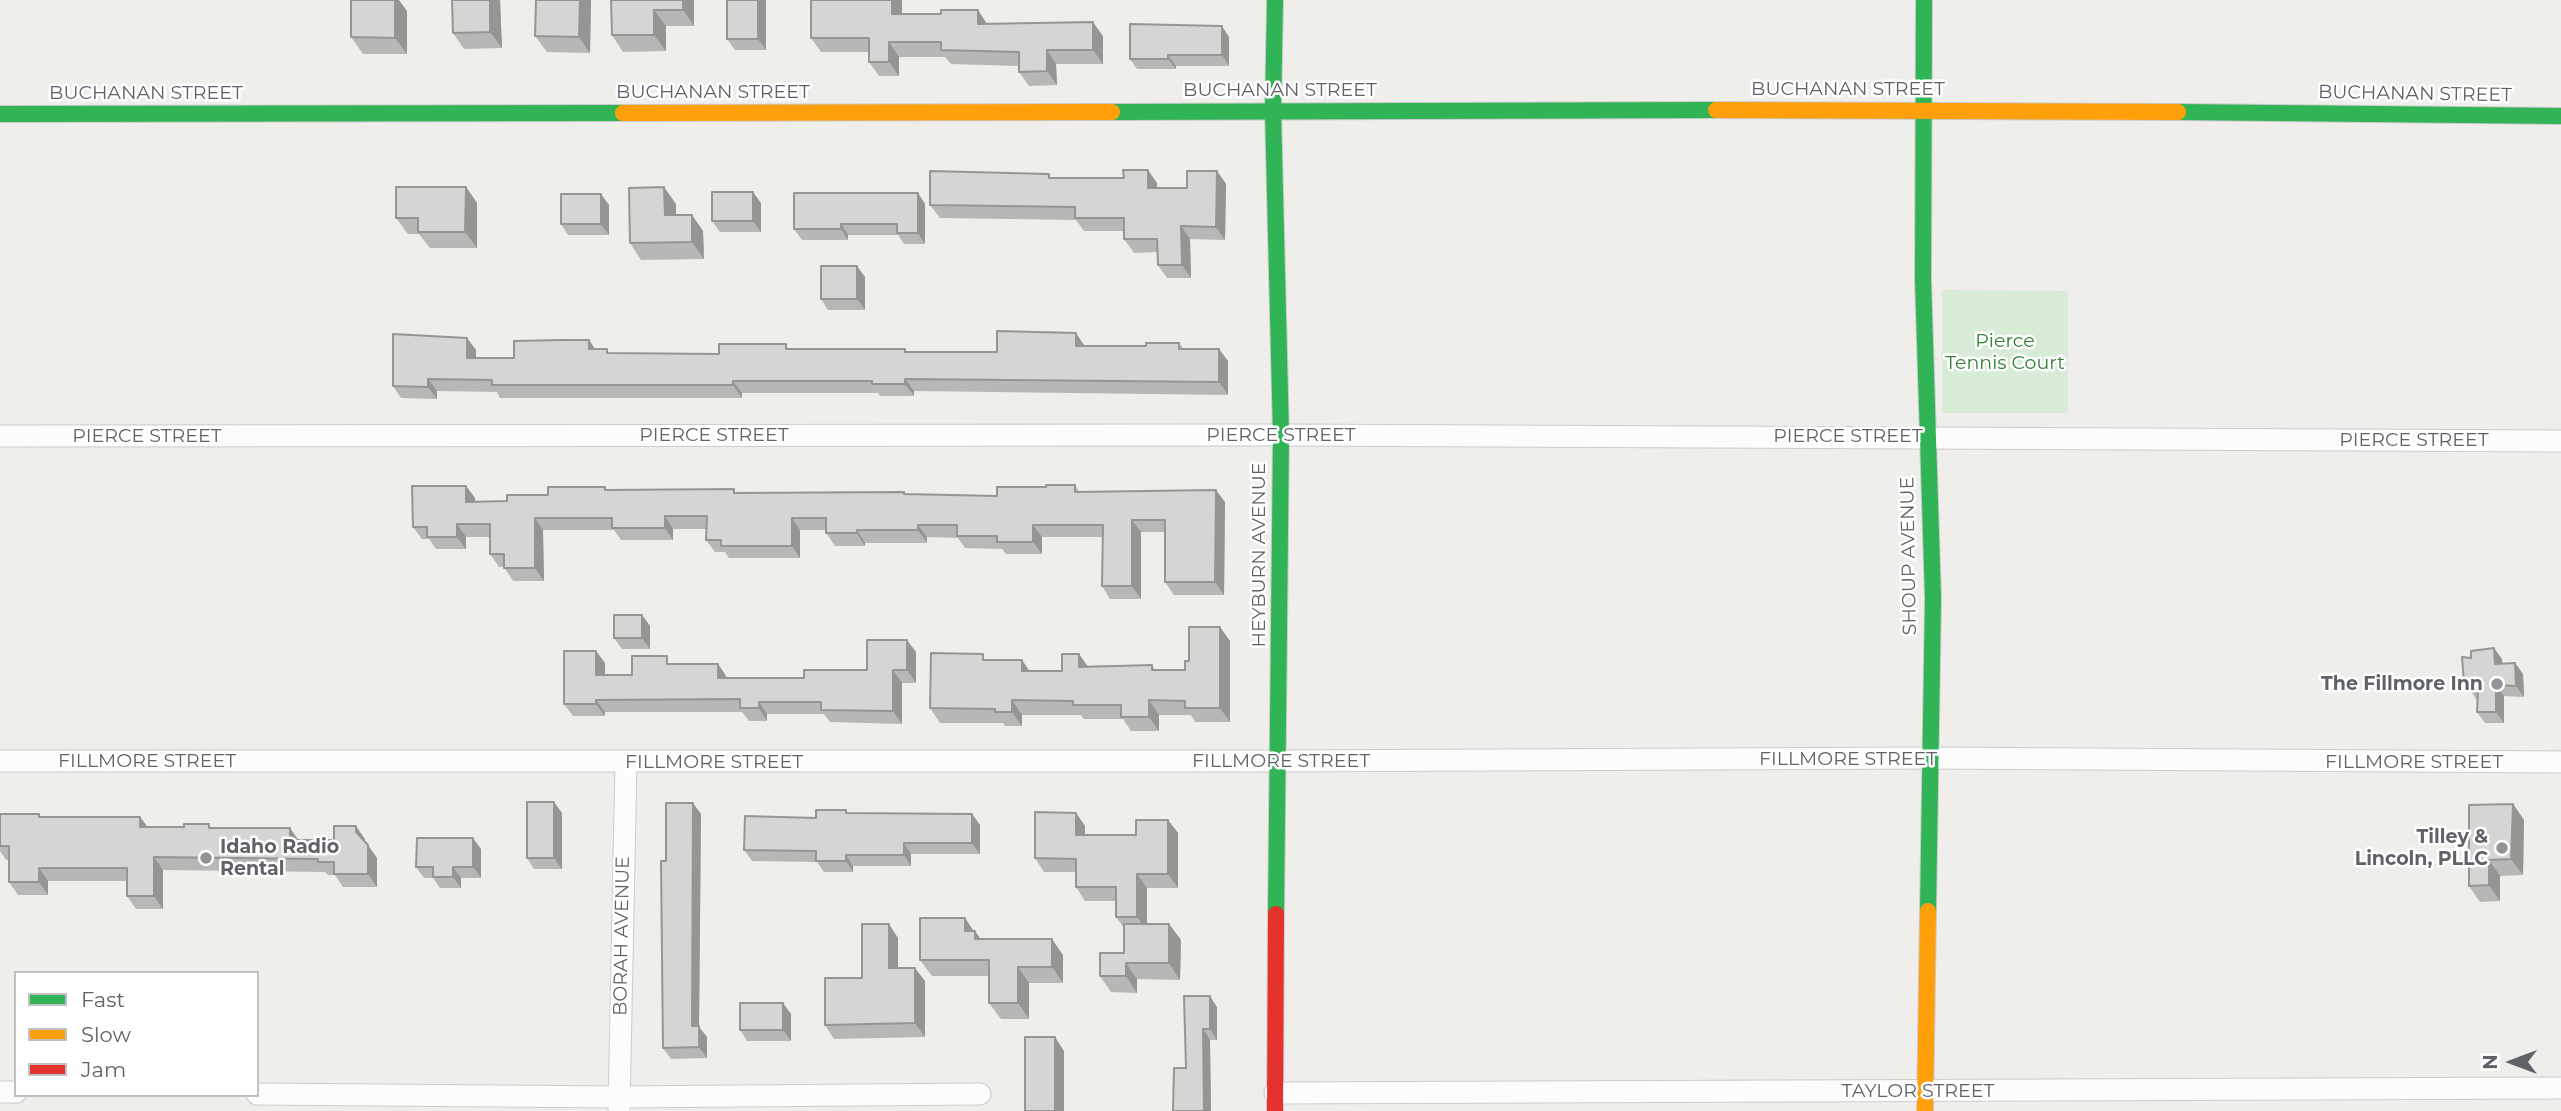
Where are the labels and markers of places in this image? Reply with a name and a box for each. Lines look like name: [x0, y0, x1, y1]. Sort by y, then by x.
place label: The Fillmore Inn: [2321, 673, 2483, 695]
marker: The Fillmore Inn: [2489, 676, 2505, 692]
place label: Tilley & Lincoln, PLLC: [2355, 826, 2488, 870]
place label: Idaho Radio Rental: [220, 836, 339, 880]
marker: Tilley & Lincoln, PLLC: [2494, 840, 2510, 856]
marker: Idaho Radio Rental: [198, 850, 214, 866]

